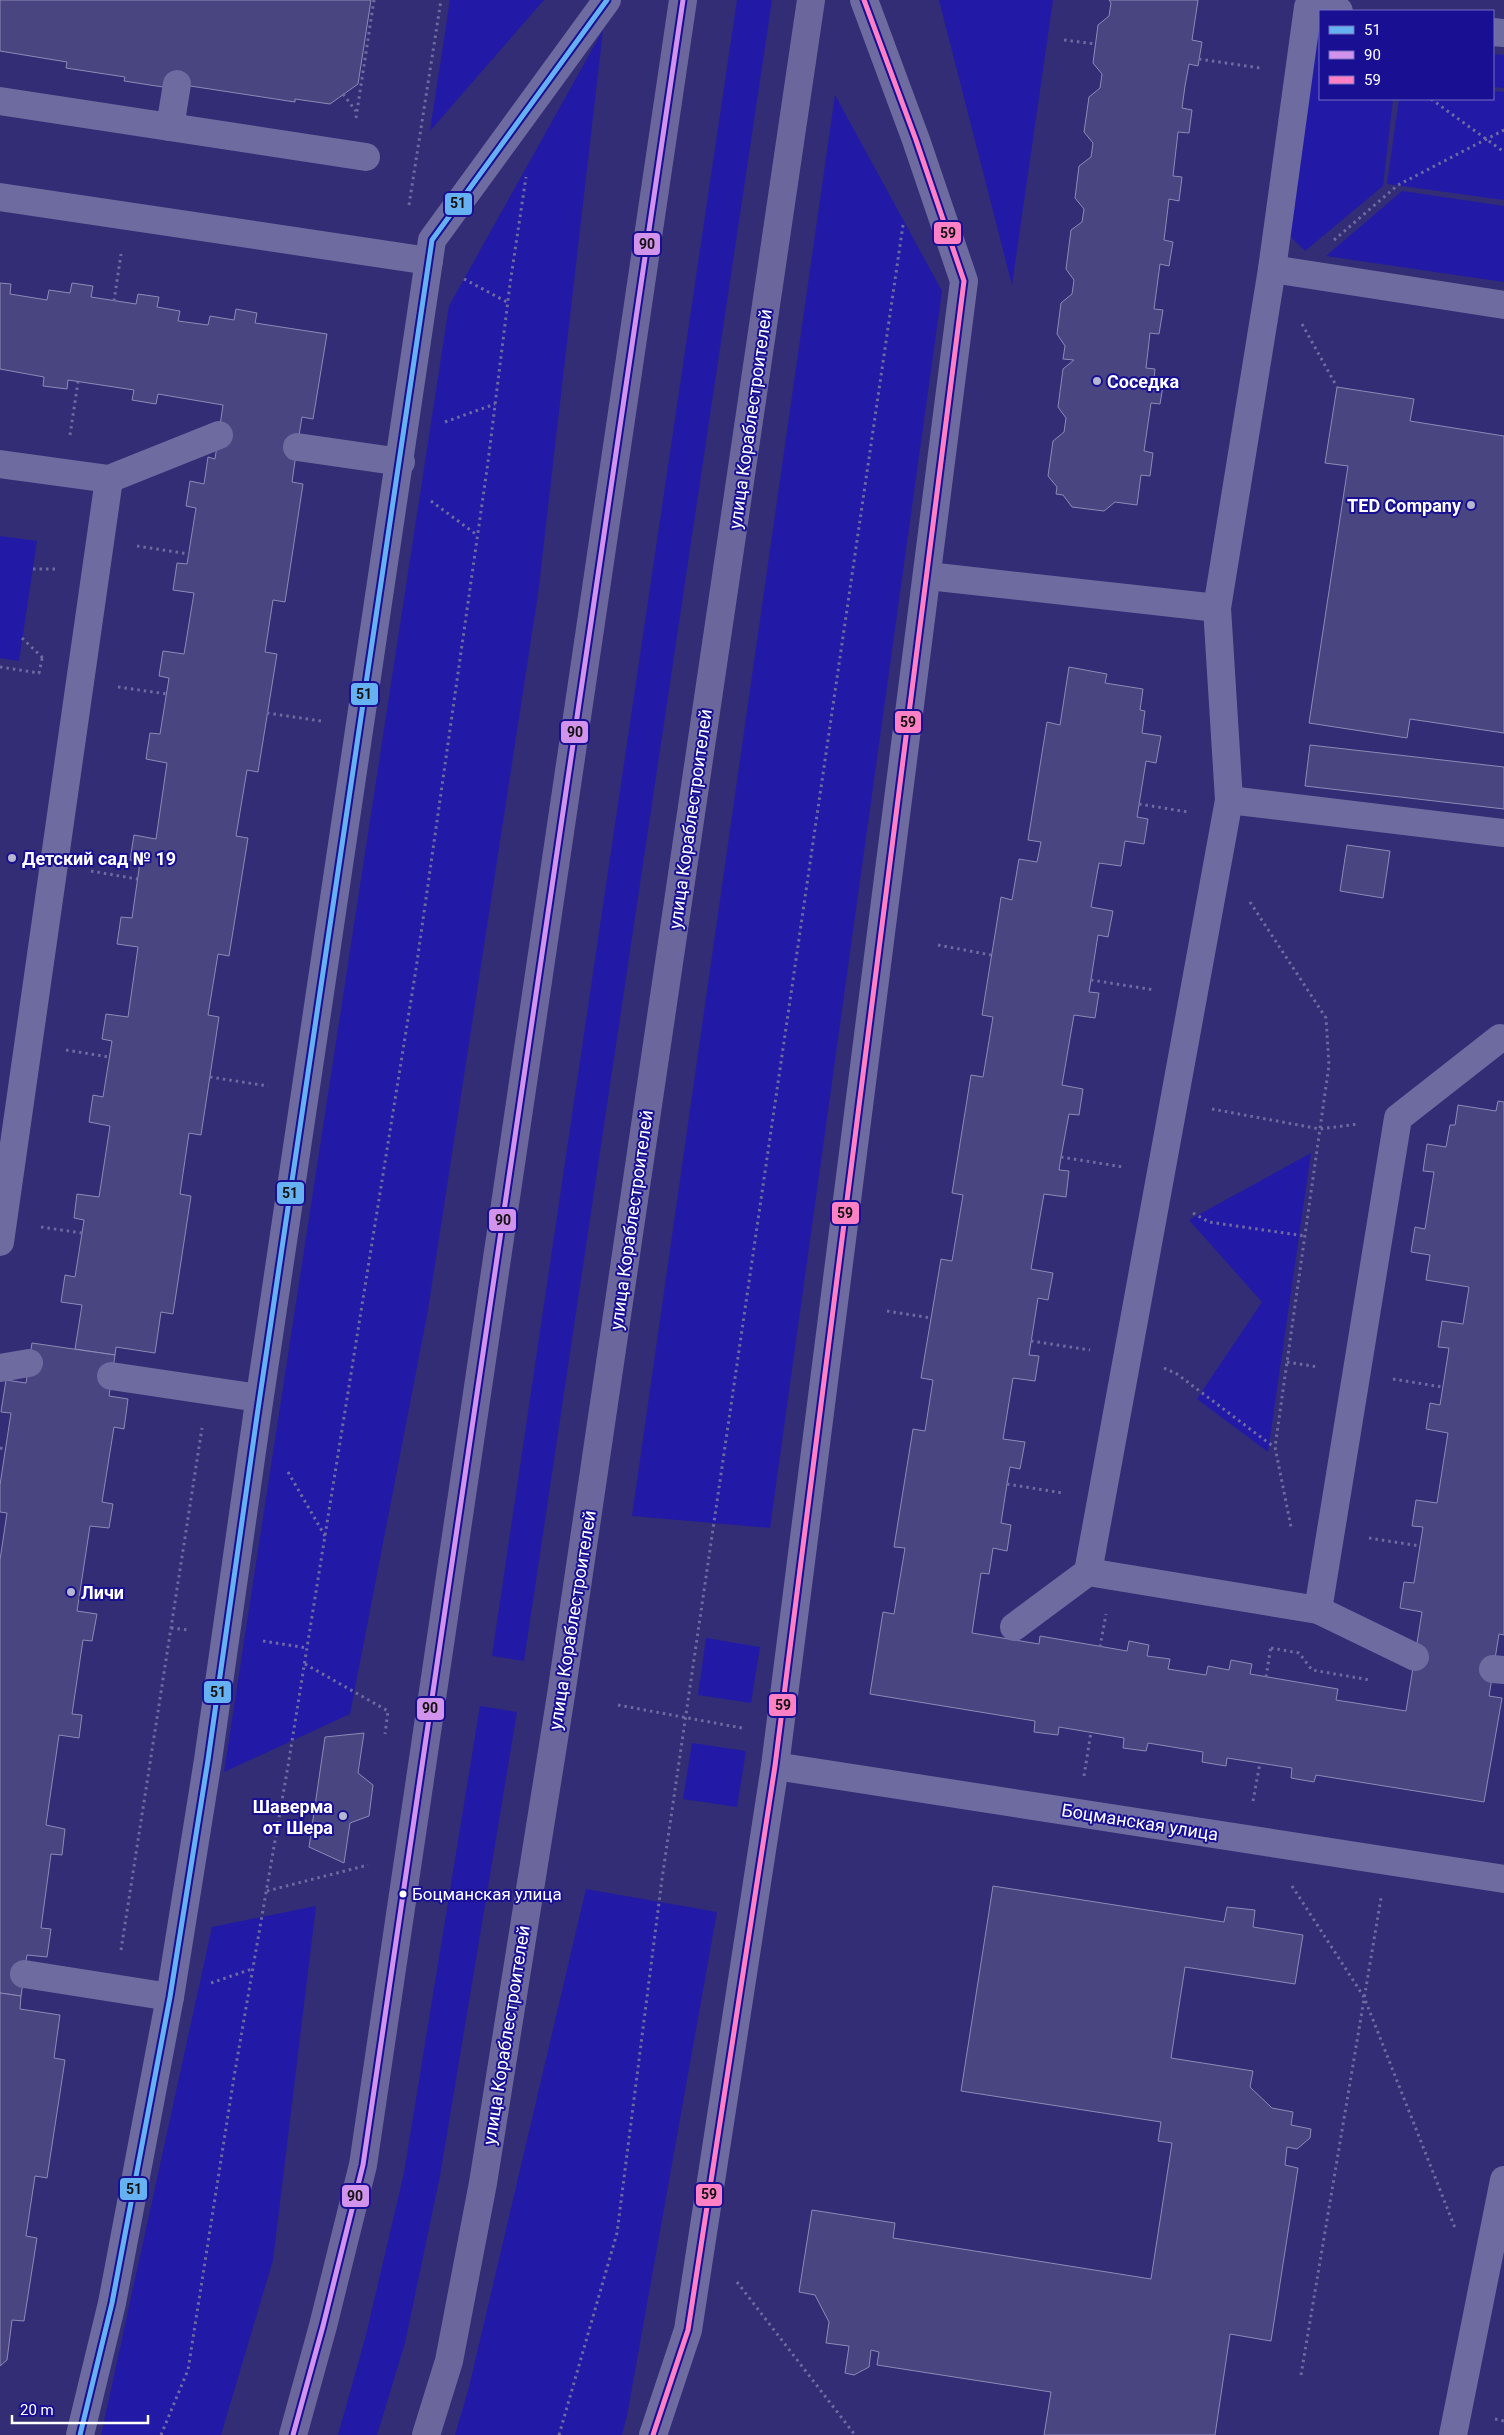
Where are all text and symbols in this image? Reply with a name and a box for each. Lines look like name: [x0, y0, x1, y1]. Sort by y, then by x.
legend: [1319, 10, 1494, 100]
text: 51: [1364, 21, 1381, 39]
text: 90: [1364, 46, 1381, 64]
text: 59: [1364, 71, 1381, 89]
line badge: 51: [444, 192, 473, 216]
text: 51: [450, 195, 466, 211]
line badge: 59: [933, 221, 962, 245]
text: 59: [940, 225, 956, 241]
line badge: 90: [633, 232, 661, 256]
text: 90: [639, 236, 655, 252]
street label: улица Кораблестроителей: [724, 308, 776, 530]
place label: Соседка: [1107, 371, 1179, 392]
marker: Соседка: [1091, 375, 1103, 387]
place label: TED Company: [1347, 495, 1462, 516]
marker: TED Company: [1465, 499, 1477, 511]
line badge: 51: [350, 682, 379, 706]
text: 51: [356, 686, 372, 702]
street label: улица Кораблестроителей: [664, 708, 716, 930]
line badge: 59: [894, 710, 922, 734]
text: 59: [900, 714, 916, 730]
line badge: 90: [560, 720, 589, 744]
text: 90: [567, 724, 583, 740]
place label: Детский сад № 19: [22, 848, 176, 869]
marker: Детский сад № 19: [6, 852, 18, 864]
street label: улица Кораблестроителей: [605, 1109, 657, 1331]
line badge: 51: [276, 1181, 305, 1205]
text: 51: [282, 1185, 298, 1201]
line badge: 59: [831, 1201, 860, 1225]
text: 59: [837, 1205, 853, 1221]
line badge: 90: [488, 1208, 517, 1232]
text: 90: [495, 1212, 511, 1228]
street label: улица Кораблестроителей: [544, 1509, 600, 1731]
place label: Личи: [81, 1582, 124, 1603]
marker: Личи: [65, 1586, 77, 1598]
line badge: 51: [203, 1680, 232, 1704]
text: 51: [210, 1684, 226, 1700]
line badge: 59: [768, 1693, 797, 1717]
line badge: 90: [416, 1697, 445, 1721]
text: 59: [775, 1697, 791, 1713]
text: 90: [422, 1700, 438, 1716]
place label: Шаверма от Шера: [253, 1796, 333, 1838]
street label: Боцманская улица: [1060, 1799, 1220, 1845]
marker: Шаверма от Шера: [337, 1810, 349, 1822]
place label: Боцманская улица: [412, 1884, 562, 1904]
marker: Боцманская улица: [398, 1889, 408, 1899]
street label: улица Кораблестроителей: [478, 1924, 534, 2146]
line badge: 51: [119, 2177, 148, 2201]
text: 51: [126, 2181, 142, 2197]
line badge: 59: [695, 2183, 723, 2207]
line badge: 90: [341, 2184, 370, 2208]
text: 59: [701, 2186, 717, 2202]
text: 90: [347, 2188, 363, 2204]
scale bar: [12, 2392, 149, 2424]
text: 20 m: [20, 2401, 54, 2419]

